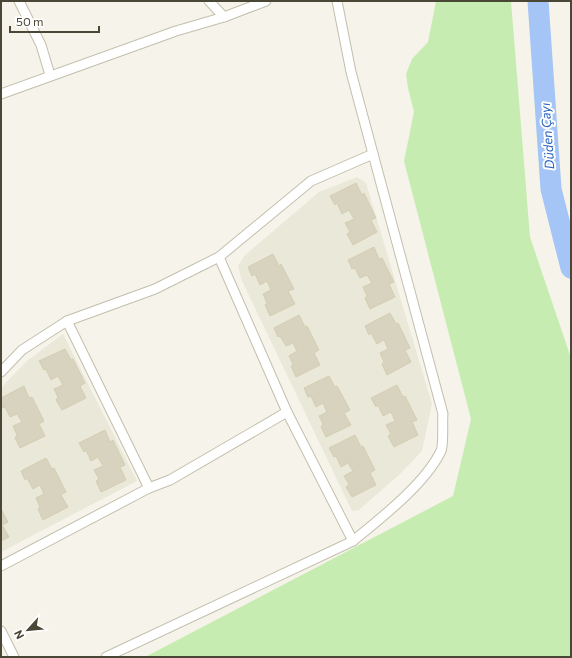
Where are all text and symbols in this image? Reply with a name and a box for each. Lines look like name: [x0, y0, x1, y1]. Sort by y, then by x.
scale bar: [10, 8, 99, 34]
text: 50 m: [16, 14, 44, 28]
water label: Düden Çayı: [537, 102, 557, 170]
north arrow: [8, 610, 48, 650]
text: N: [11, 628, 26, 641]

